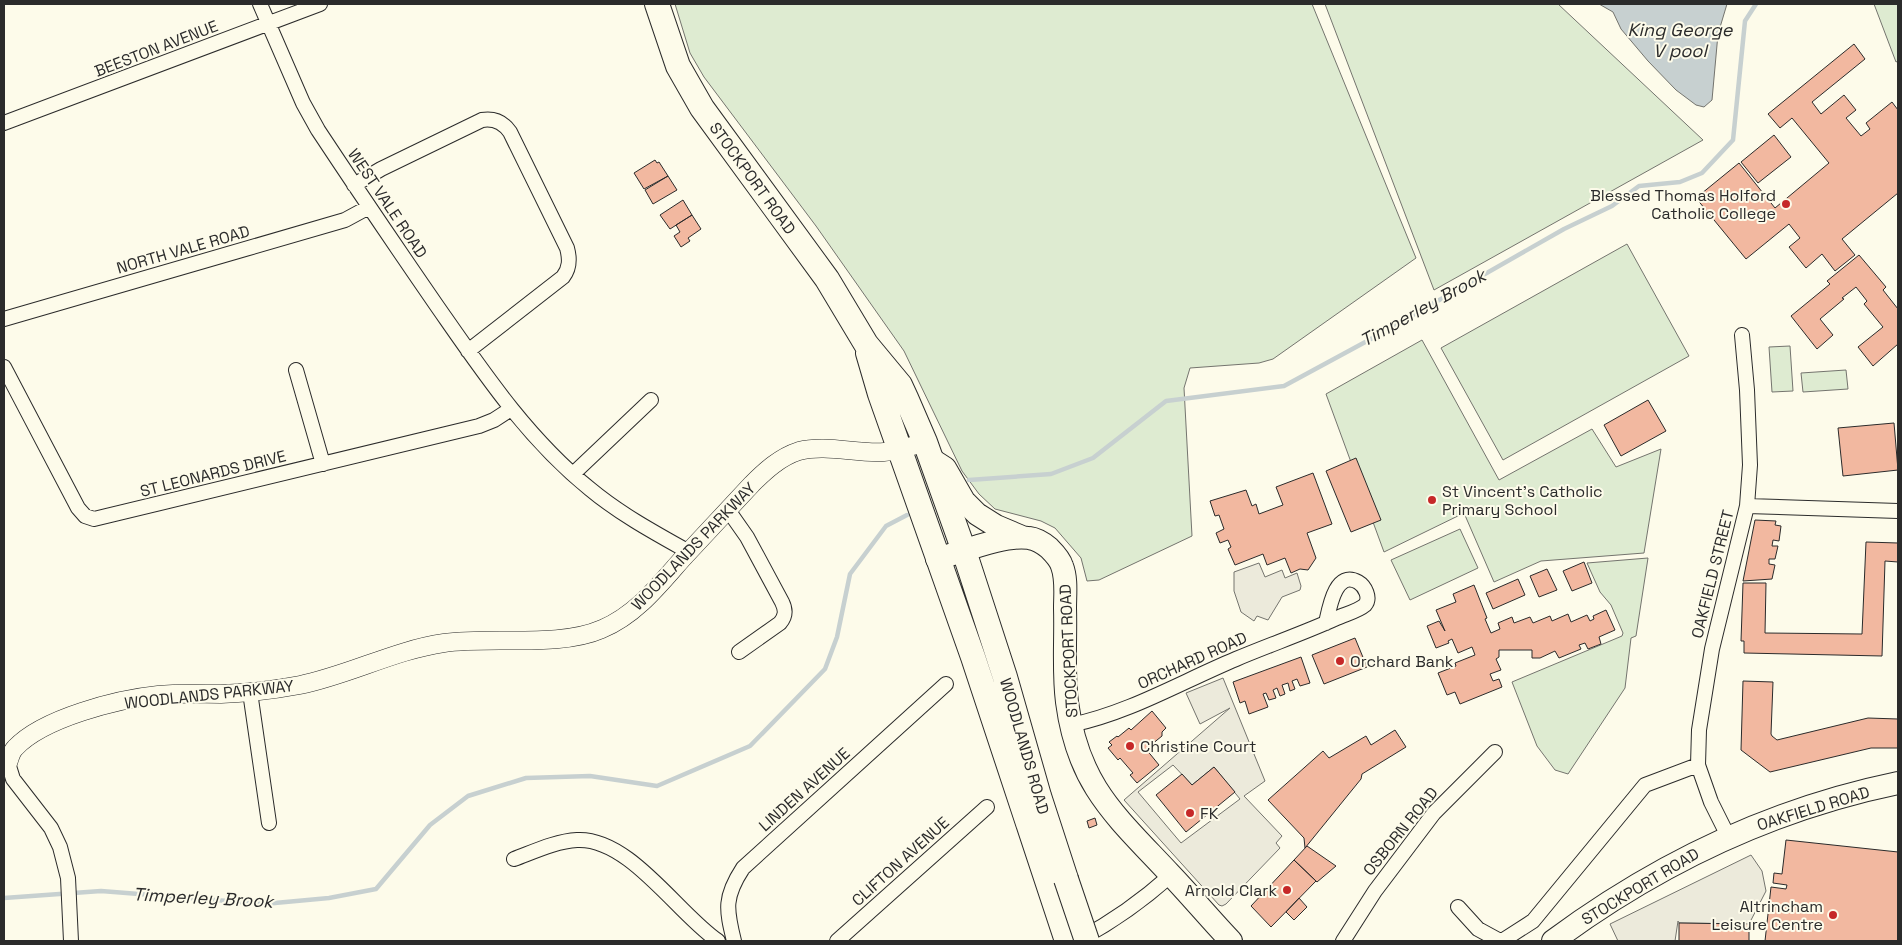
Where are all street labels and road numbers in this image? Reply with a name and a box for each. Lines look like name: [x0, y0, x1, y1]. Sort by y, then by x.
street label: BEESTON AVENUE: [91, 15, 221, 82]
street label: STOCKPORT ROAD: [705, 118, 800, 239]
street label: WEST VALE ROAD: [343, 145, 432, 262]
street label: NORTH VALE ROAD: [114, 220, 252, 279]
street label: ST LEONARDS DRIVE: [138, 445, 288, 502]
street label: WOODLANDS PARKWAY: [627, 478, 760, 615]
street label: OAKFIELD STREET: [1686, 508, 1739, 641]
street label: STOCKPORT ROAD: [1055, 584, 1082, 718]
street label: ORCHARD ROAD: [1134, 627, 1250, 694]
street label: WOODLANDS PARKWAY: [123, 675, 295, 714]
street label: WOODLANDS ROAD: [995, 676, 1054, 817]
street label: LINDEN AVENUE: [754, 743, 854, 836]
street label: OAKFIELD ROAD: [1754, 781, 1872, 836]
street label: OSBORN ROAD: [1358, 783, 1443, 880]
street label: CLIFTON AVENUE: [847, 812, 953, 911]
street label: STOCKPORT ROAD: [1578, 843, 1703, 930]

